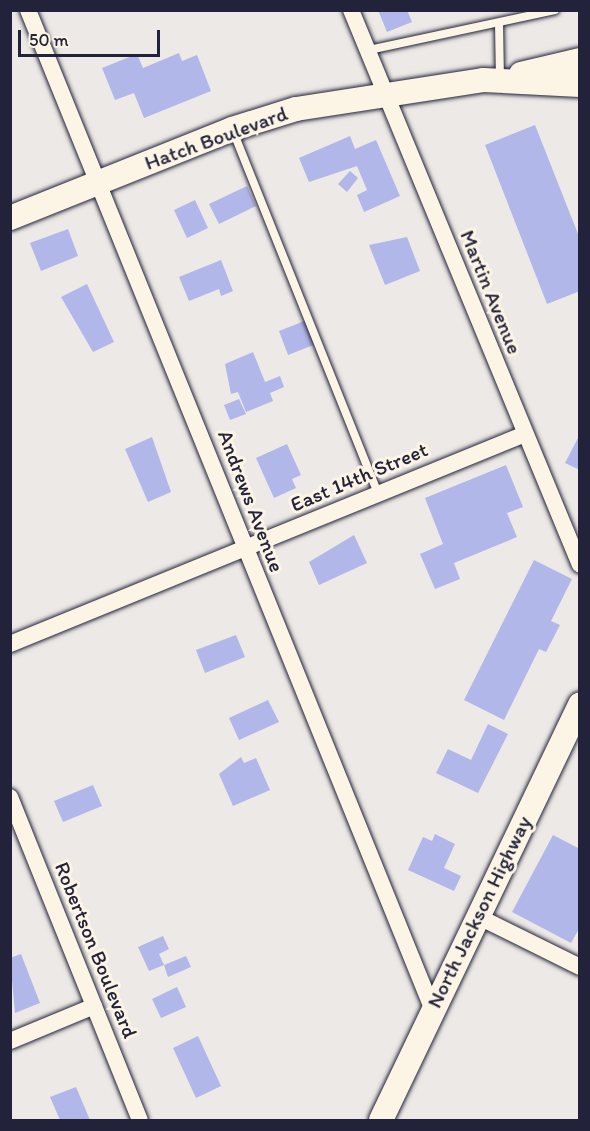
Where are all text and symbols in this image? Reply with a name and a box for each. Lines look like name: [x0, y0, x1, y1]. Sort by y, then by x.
scale bar: [21, 18, 164, 56]
text: 50 m: [29, 29, 69, 51]
street label: Hatch Boulevard: [141, 100, 291, 176]
street label: Martin Avenue: [455, 226, 527, 358]
street label: Andrews Avenue: [213, 427, 289, 575]
street label: East 14th Street: [287, 437, 431, 517]
street label: North Jackson Highway: [421, 812, 537, 1012]
street label: Robertson Boulevard: [49, 858, 143, 1042]

